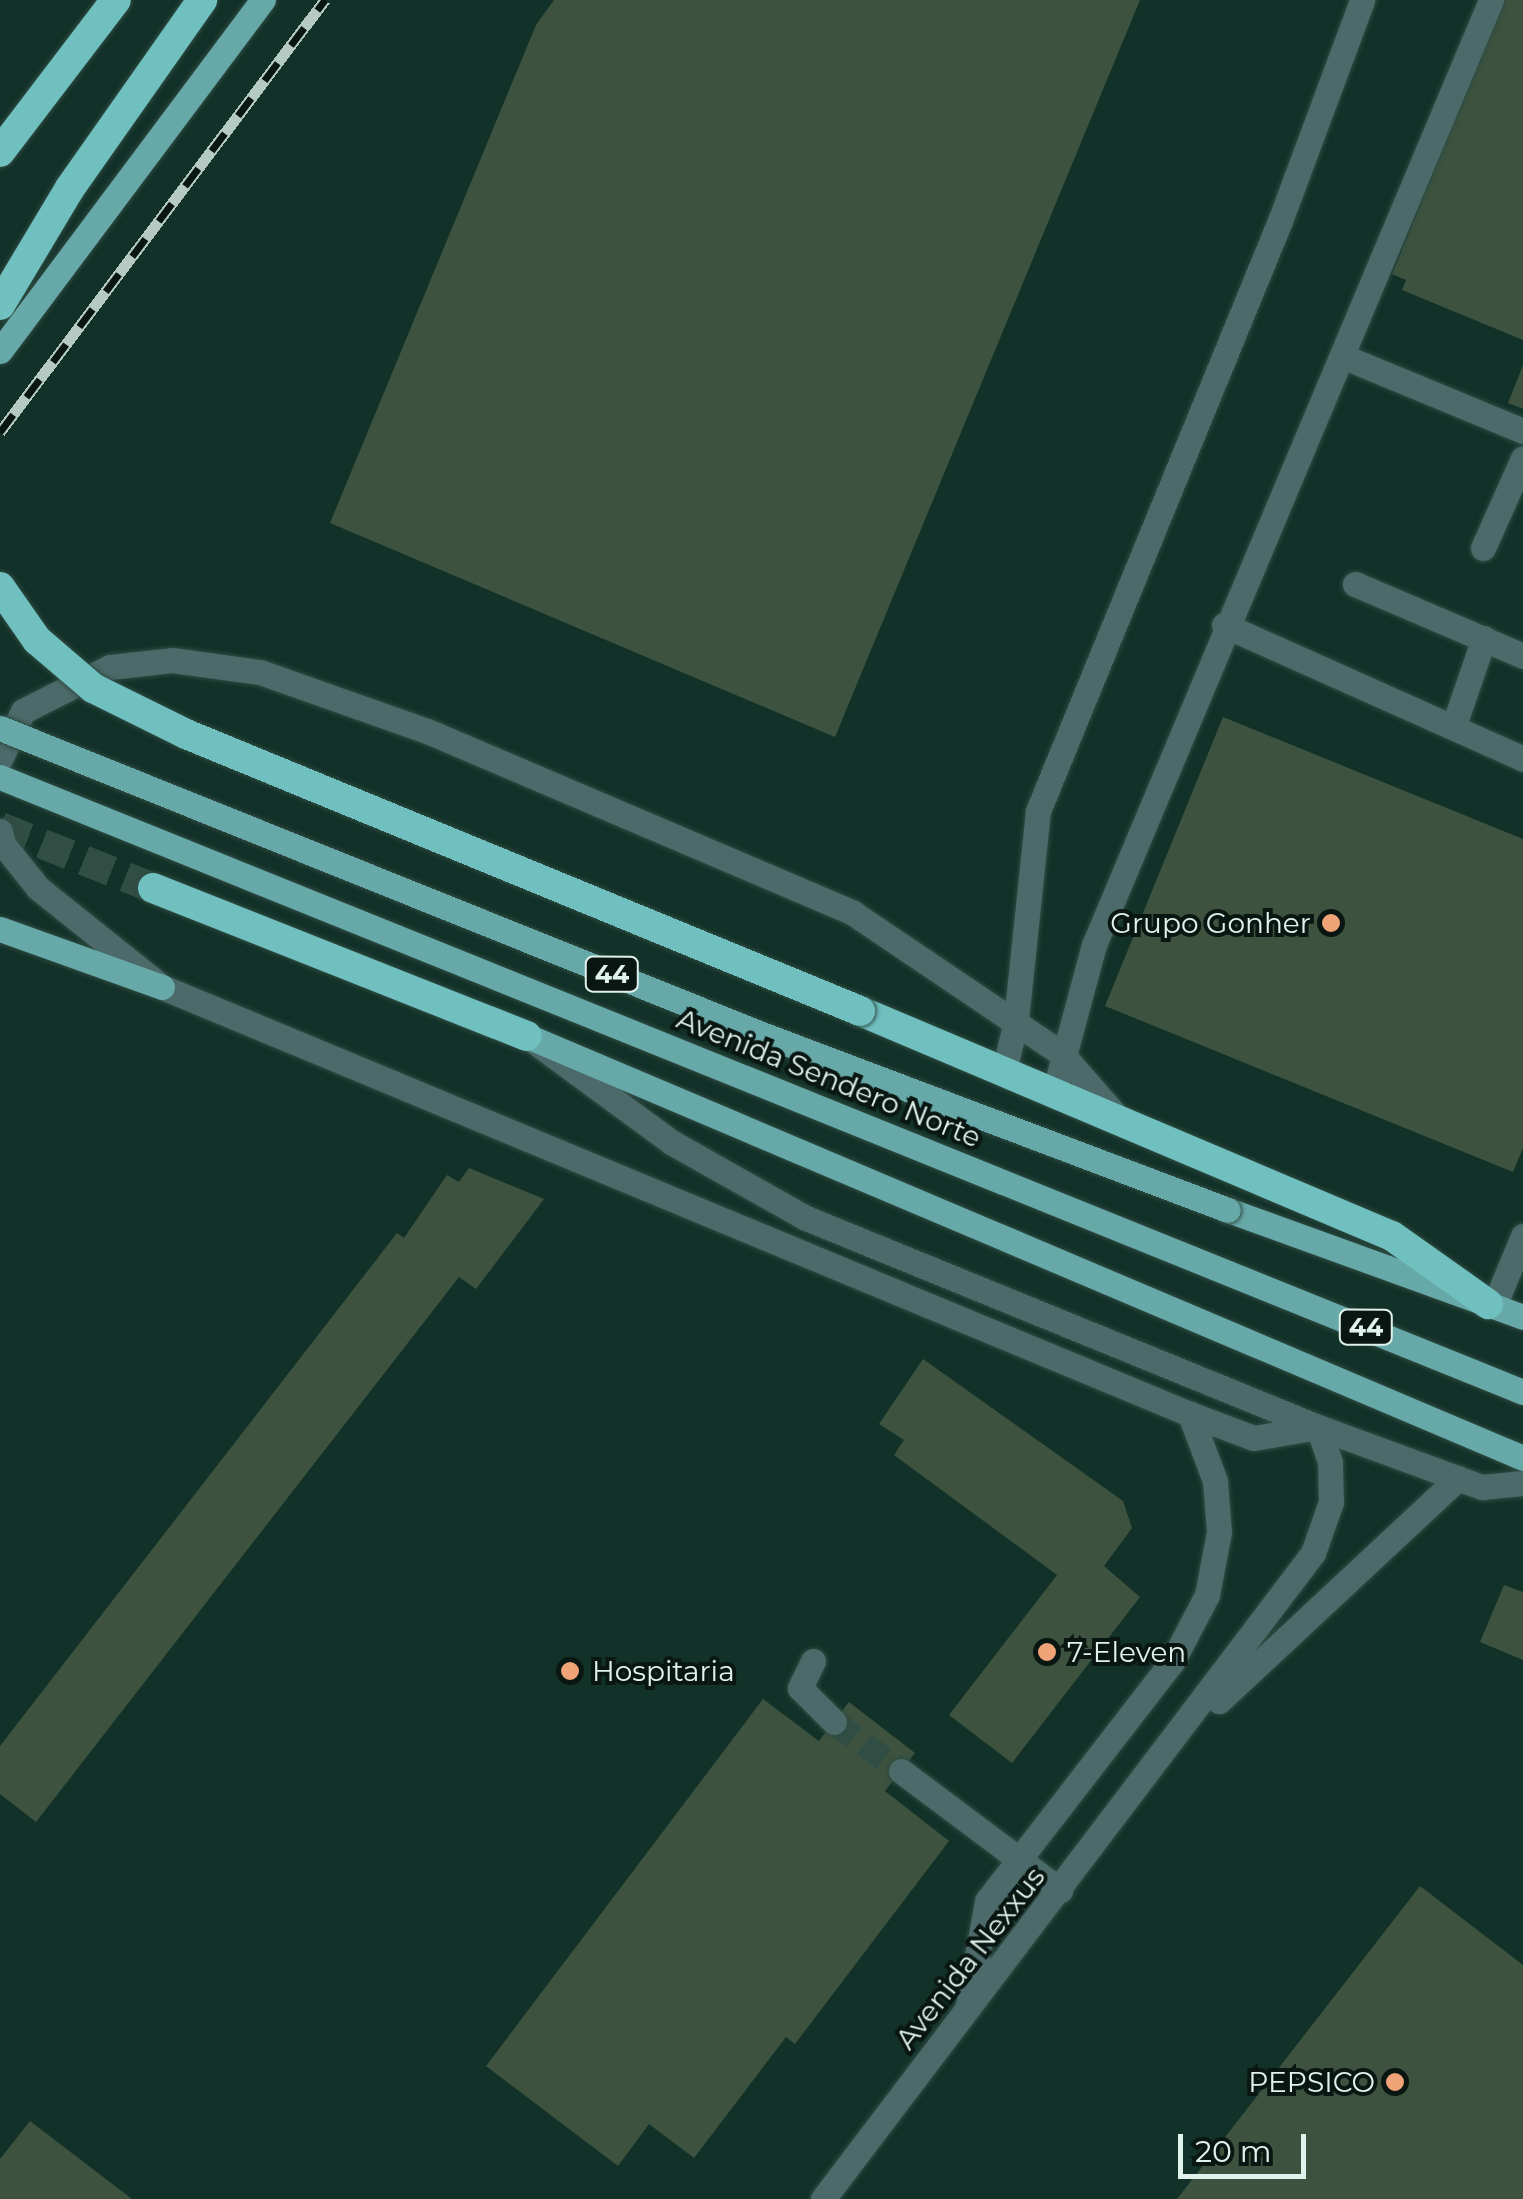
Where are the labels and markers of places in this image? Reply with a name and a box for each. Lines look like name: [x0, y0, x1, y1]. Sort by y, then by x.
place label: Grupo Gonher: [1110, 906, 1311, 940]
marker: Grupo Gonher: [1320, 912, 1342, 934]
place label: 7-Eleven: [1067, 1635, 1186, 1669]
marker: 7-Eleven: [1036, 1641, 1058, 1663]
place label: Hospitaria: [592, 1654, 735, 1688]
marker: Hospitaria: [557, 1658, 583, 1684]
place label: PEPSICO: [1248, 2065, 1375, 2099]
marker: PEPSICO: [1384, 2071, 1406, 2093]

